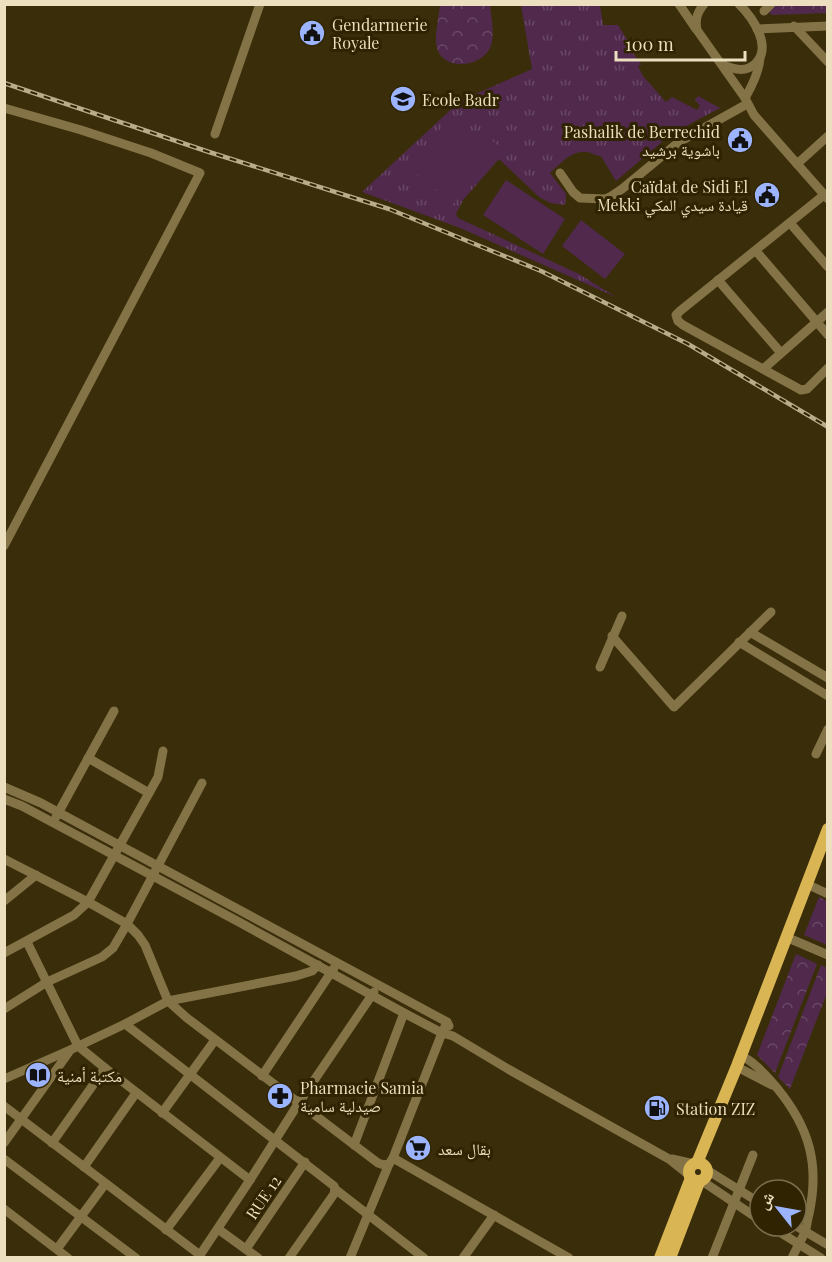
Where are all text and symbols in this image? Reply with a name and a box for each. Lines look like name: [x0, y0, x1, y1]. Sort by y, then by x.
place label: Gendarmerie Royale: [332, 14, 428, 53]
public building icon: Gendarmerie Royale: [297, 18, 327, 48]
scale bar: [616, 24, 745, 62]
text: 100 m: [625, 32, 674, 56]
school or university icon: Ecole Badr: [388, 84, 418, 114]
place label: Ecole Badr: [422, 89, 499, 110]
place label: Pashalik de Berrechid باشوية برشيد: [564, 121, 720, 160]
public building icon: Pashalik de Berrechid باشوية برشيد: [725, 125, 755, 155]
place label: Caïdat de Sidi El Mekki قيادة سيدي المكي: [597, 176, 748, 218]
public building icon: Caïdat de Sidi El Mekki قيادة سيدي المكي: [752, 180, 782, 210]
library icon: مكتبة أمنية: [23, 1060, 53, 1090]
place label: مكتبة أمنية: [57, 1065, 122, 1086]
place label: Pharmacie Samia صيدلية سامية: [300, 1077, 424, 1116]
pharmacy icon: Pharmacie Samia صيدلية سامية: [265, 1081, 295, 1111]
fuel station icon: Station ZIZ: [642, 1093, 672, 1123]
place label: Station ZIZ: [676, 1098, 755, 1119]
supermarket icon: بقال سعد: [403, 1133, 433, 1163]
place label: بقال سعد: [438, 1138, 491, 1160]
street label: RUE 12: [241, 1171, 285, 1223]
north arrow: [748, 1178, 808, 1238]
text: ش: [751, 1187, 778, 1213]

